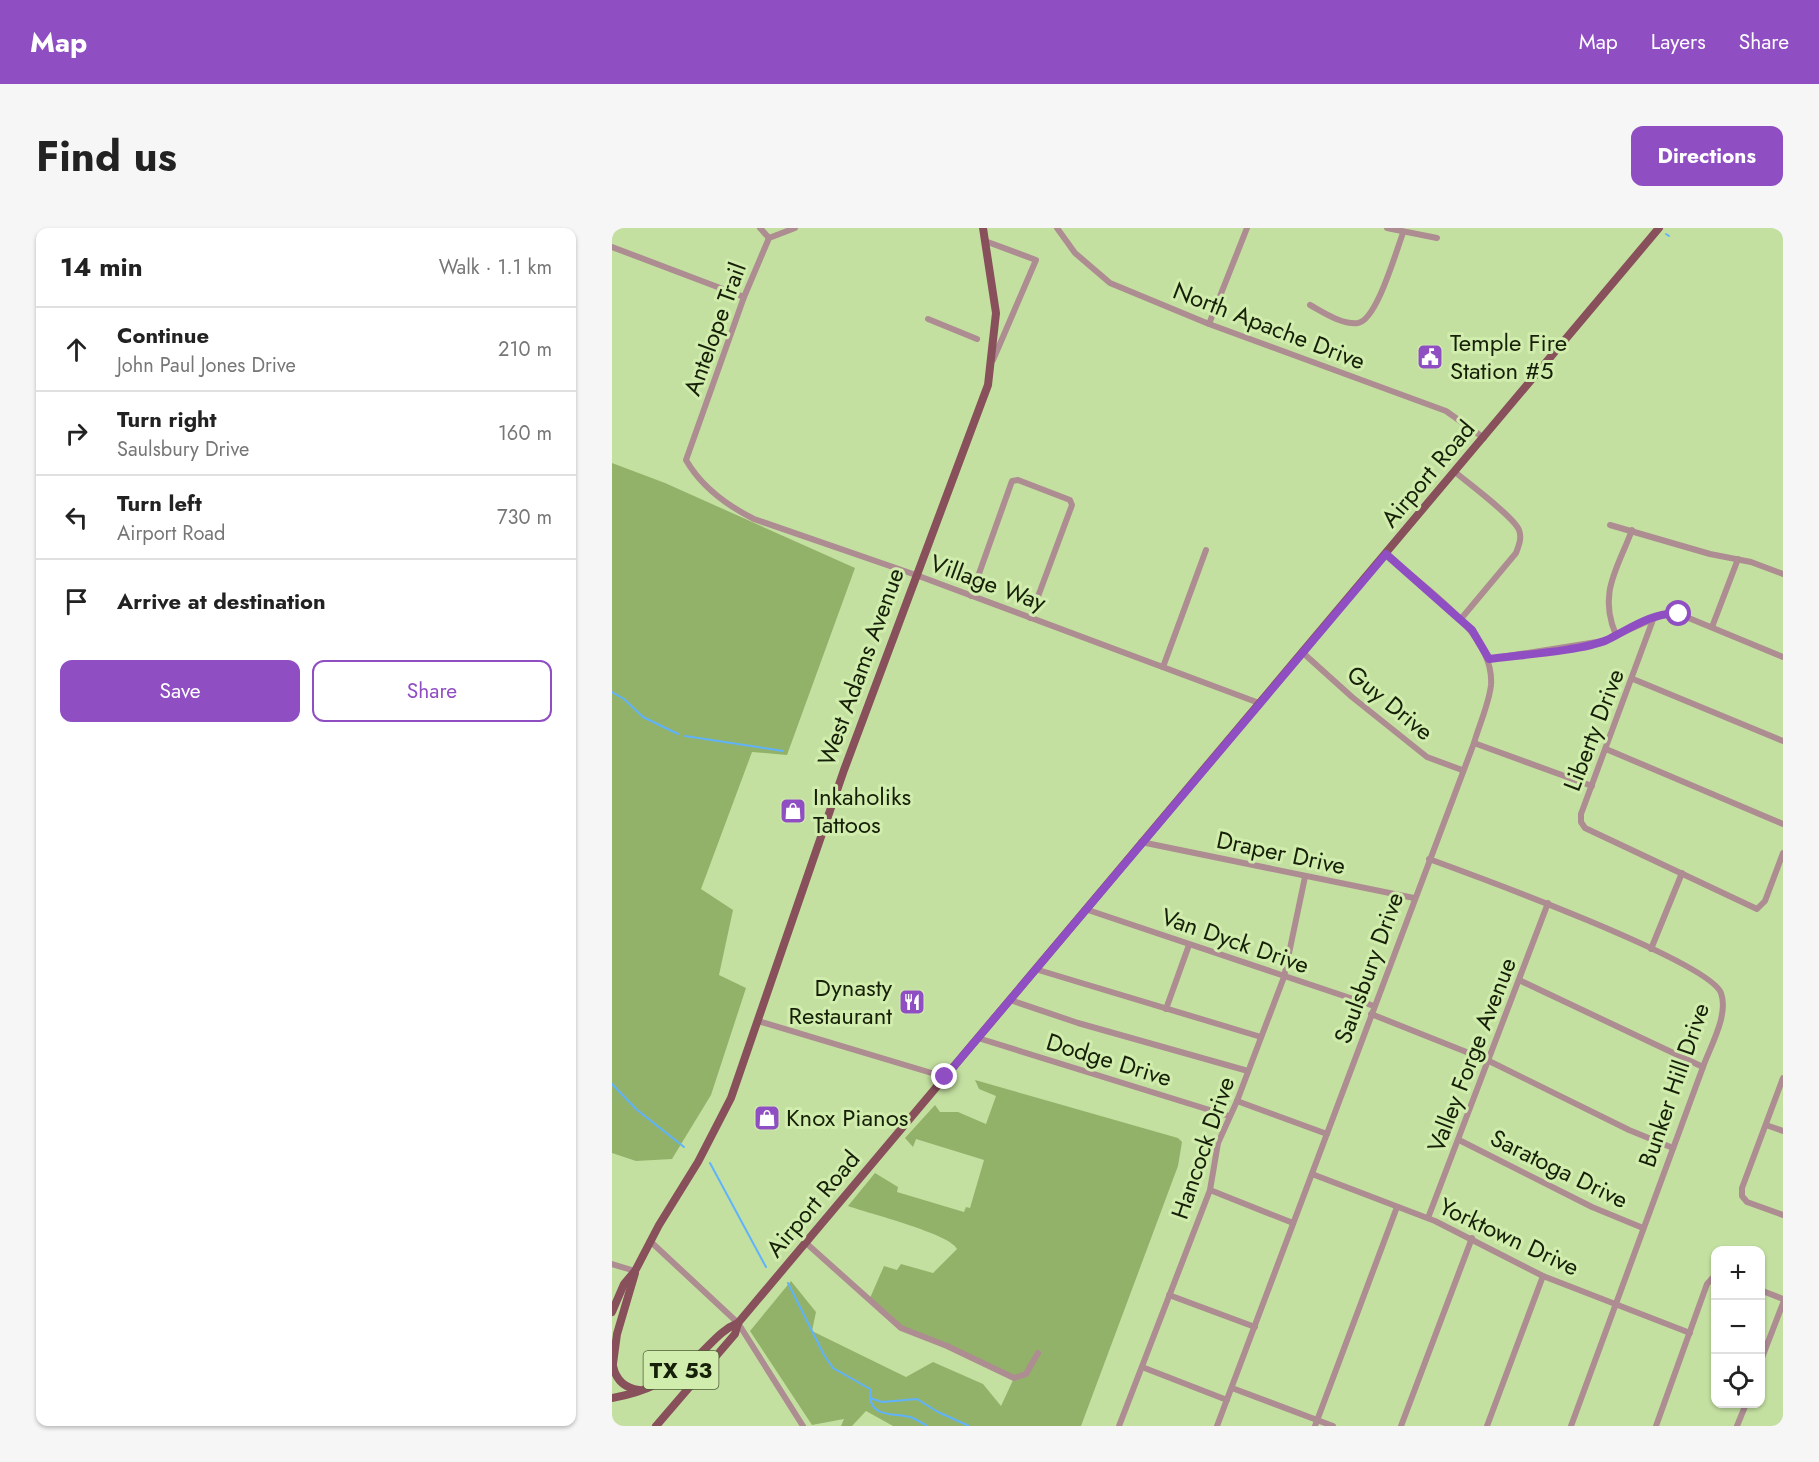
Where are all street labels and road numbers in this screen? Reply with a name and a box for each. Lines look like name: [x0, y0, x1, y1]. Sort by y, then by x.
street label: Antelope Trail: [674, 257, 755, 400]
street label: North Apache Drive: [1168, 273, 1370, 378]
street label: Airport Road: [1372, 413, 1483, 535]
street label: Village Way: [925, 545, 1052, 620]
street label: West Adams Avenue: [808, 563, 913, 771]
street label: Guy Drive: [1340, 657, 1441, 748]
street label: Liberty Drive: [1554, 664, 1633, 796]
street label: Draper Drive: [1213, 822, 1349, 883]
street label: Saulsbury Drive: [1325, 887, 1412, 1048]
street label: Van Dyck Drive: [1157, 899, 1314, 982]
street label: Valley Forge Avenue: [1418, 952, 1525, 1157]
street label: Bunker Hill Drive: [1629, 998, 1718, 1172]
street label: Dodge Drive: [1042, 1024, 1176, 1095]
street label: Hancock Drive: [1162, 1072, 1243, 1224]
street label: Saratoga Drive: [1485, 1120, 1634, 1217]
street label: Airport Road: [757, 1143, 868, 1265]
street label: Yorktown Drive: [1433, 1189, 1585, 1284]
road number: TX 53: [644, 1351, 718, 1389]

